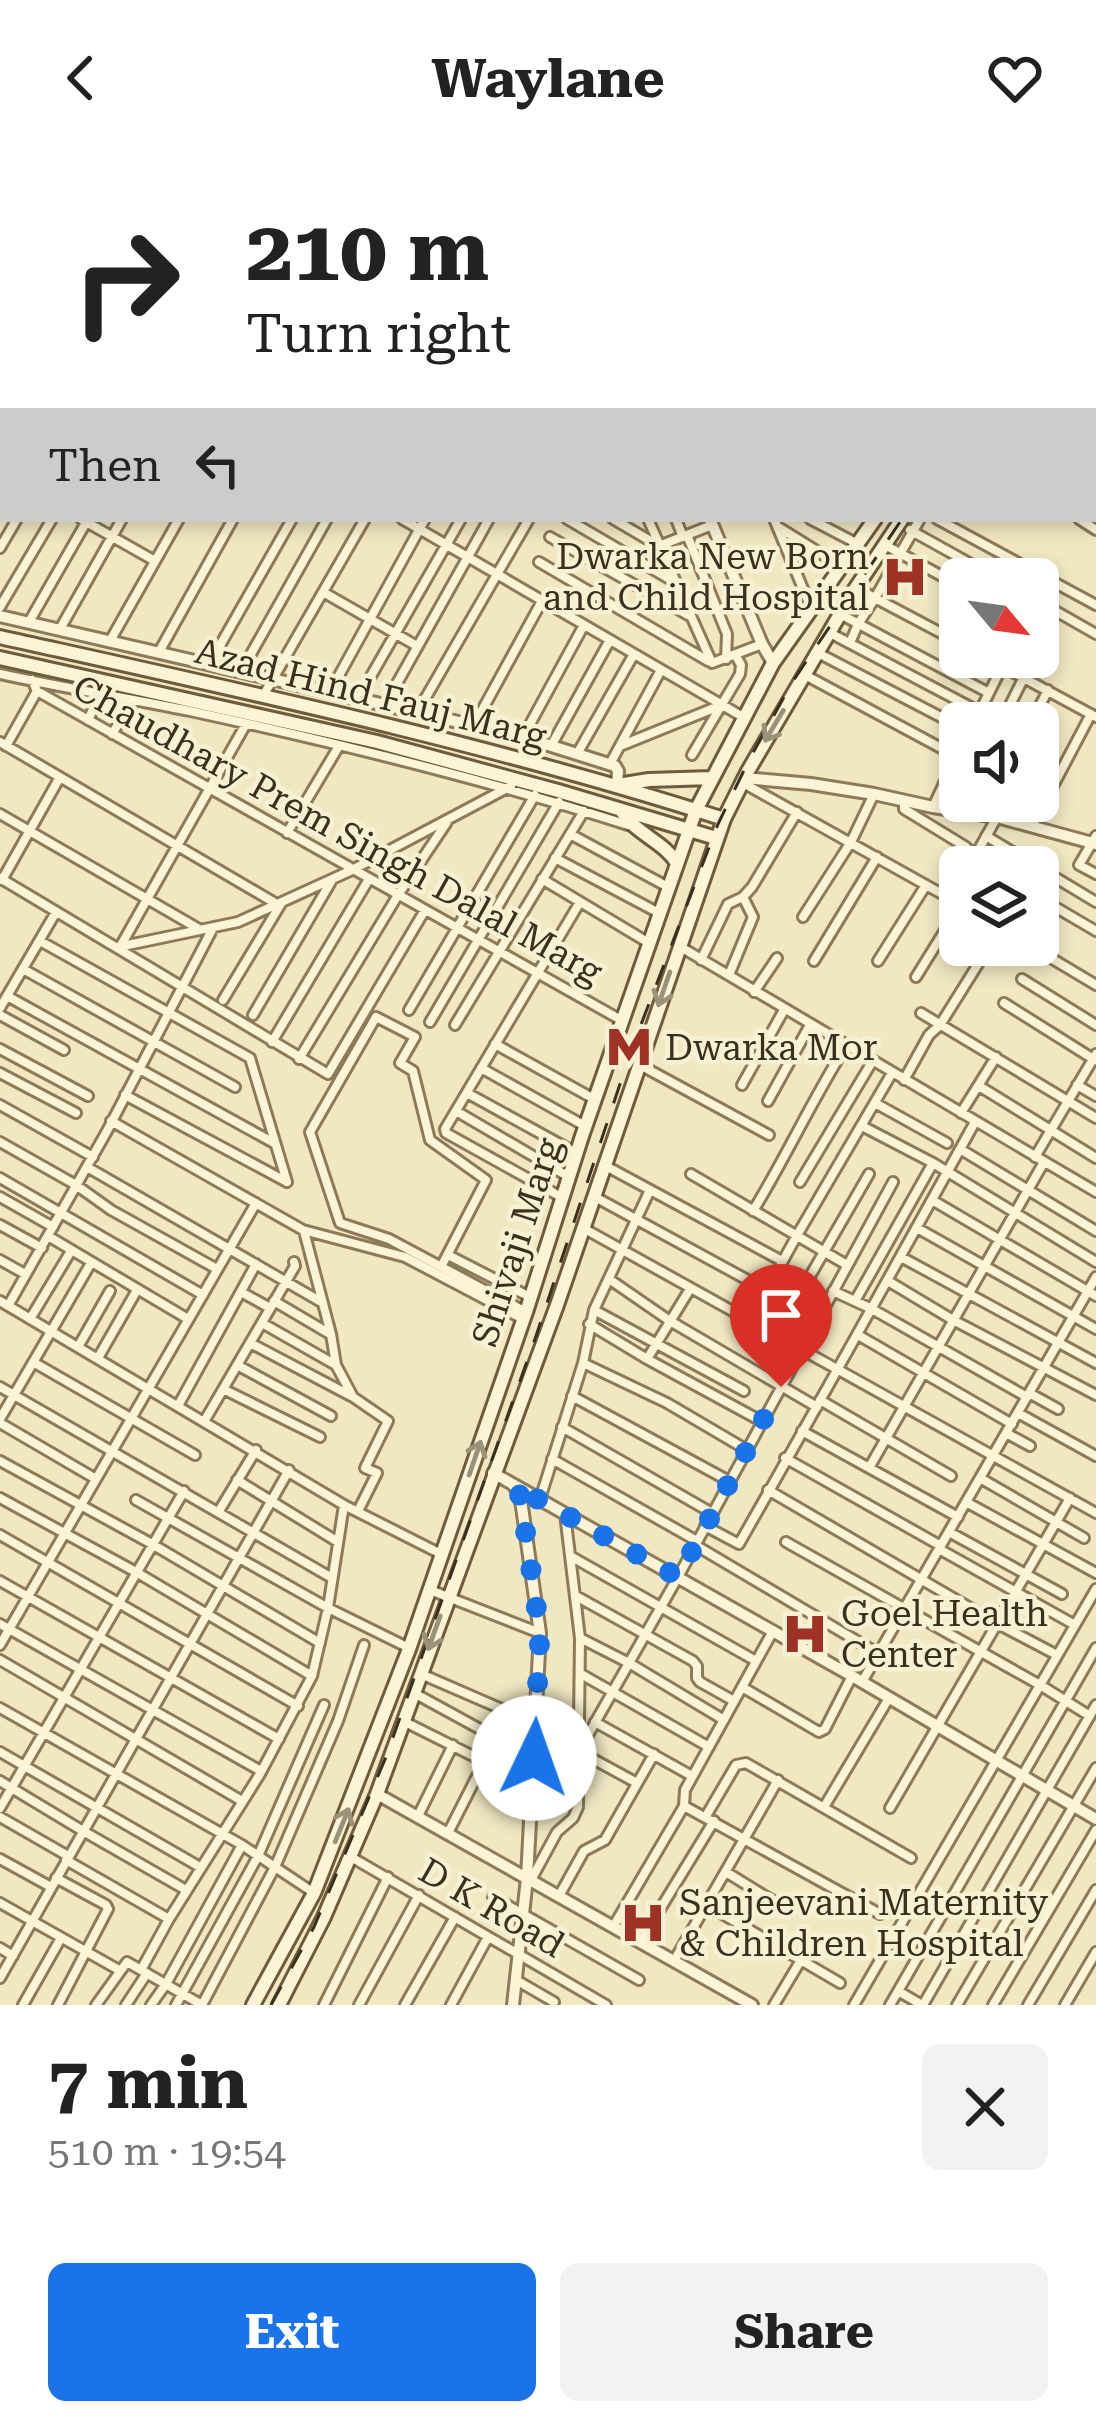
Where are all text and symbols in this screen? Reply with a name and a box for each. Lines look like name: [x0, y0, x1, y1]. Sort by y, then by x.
icon: back: [48, 45, 114, 111]
icon: heart: [982, 45, 1048, 111]
text: Waylane: [431, 47, 665, 110]
text: 210 m: [246, 202, 489, 300]
icon: right: [48, 204, 204, 360]
text: Turn right: [246, 302, 511, 365]
icon: left: [185, 432, 251, 498]
text: Then: [48, 439, 161, 492]
place label: Dwarka New Born and Child Hospital: [543, 536, 869, 619]
hospital icon: Dwarka New Born and Child Hospital: [880, 552, 930, 602]
north arrow: [939, 558, 1059, 678]
map controls: [939, 558, 1059, 966]
street label: Azad Hind Fauj Marg: [191, 630, 551, 758]
street label: Chaudhary Prem Singh Dalal Marg: [66, 666, 610, 994]
button: sound: [939, 702, 1059, 822]
one-way arrow: [762, 708, 786, 743]
button: layers: [939, 846, 1059, 966]
one-way arrow: [652, 970, 673, 1007]
metro station icon: Dwarka Mor: [604, 1022, 654, 1072]
place label: Dwarka Mor: [665, 1027, 878, 1069]
street label: Shivaji Marg: [464, 1132, 571, 1352]
pin: [730, 1264, 832, 1387]
icon: arrive: [748, 1282, 814, 1348]
one-way arrow: [466, 1441, 487, 1478]
place label: Goel Health Center: [841, 1593, 1048, 1676]
hospital icon: Goel Health Center: [780, 1609, 830, 1659]
one-way arrow: [422, 1614, 444, 1651]
position arrow: [471, 1695, 597, 1821]
one-way arrow: [332, 1807, 354, 1844]
street label: D K Road: [411, 1849, 572, 1966]
place label: Sanjeevani Maternity & Children Hospital: [679, 1882, 1049, 1965]
hospital icon: Sanjeevani Maternity & Children Hospital: [618, 1898, 668, 1948]
text: 7 min: [48, 2041, 248, 2126]
button: close: [922, 2044, 1048, 2170]
text: 510 m · 19:54: [48, 2129, 286, 2175]
button: Exit: [48, 2263, 536, 2401]
button: Share: [560, 2263, 1048, 2401]

